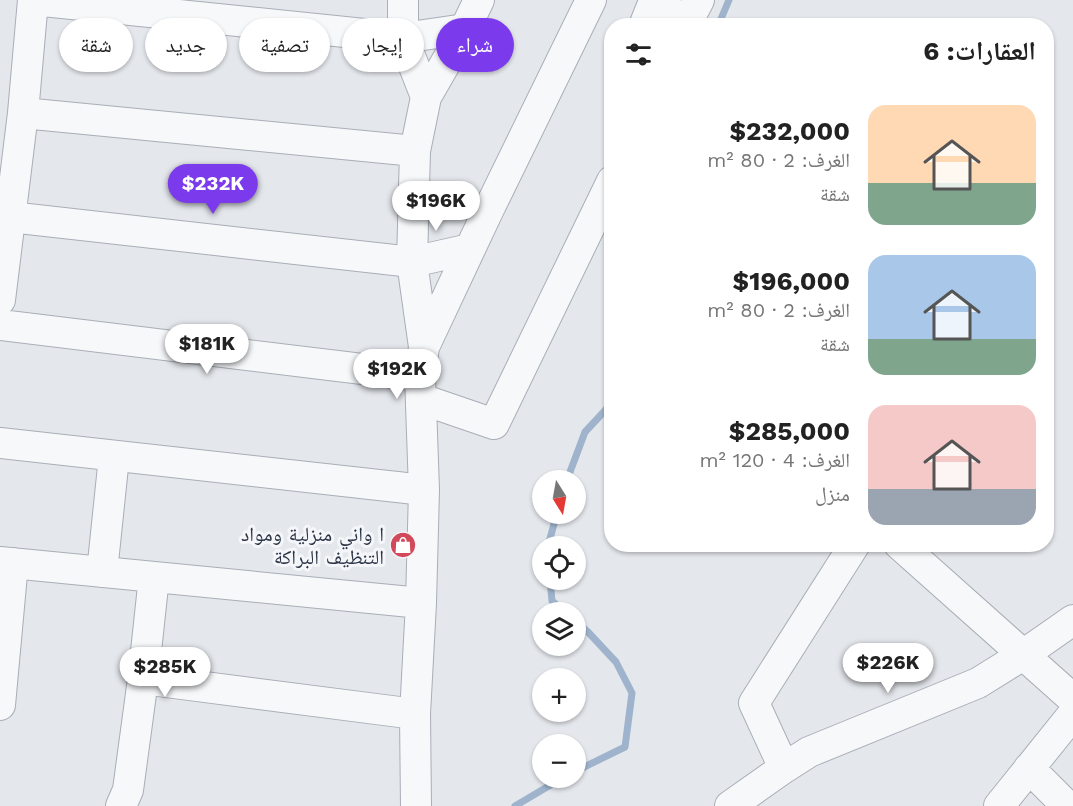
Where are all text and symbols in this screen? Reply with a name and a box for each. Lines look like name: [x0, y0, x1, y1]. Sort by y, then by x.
chip: شقة: [59, 18, 133, 72]
chip: جديد: [145, 18, 227, 72]
chip: تصفية: [239, 18, 330, 72]
chip: إيجار: [342, 18, 424, 72]
chip: شراء: [436, 18, 514, 72]
text: العقارات: 6: [923, 36, 1036, 66]
icon: filters: [622, 38, 655, 71]
text: $232,000: [729, 116, 850, 146]
icon: home: [916, 129, 988, 201]
text: الغرف: 2 · 80 m²: [707, 148, 850, 172]
pin: $232K: [171, 164, 255, 215]
text: $232K: [182, 171, 244, 195]
pin: $196K: [394, 181, 478, 232]
text: شقة: [820, 182, 850, 206]
text: $196K: [406, 188, 466, 212]
text: $196,000: [733, 266, 850, 296]
icon: home: [916, 279, 988, 351]
text: الغرف: 2 · 80 m²: [707, 298, 850, 322]
pin: $181K: [165, 324, 249, 375]
text: $181K: [179, 331, 235, 355]
text: شقة: [820, 332, 850, 356]
pin: $192K: [355, 349, 439, 400]
text: $192K: [367, 356, 427, 380]
text: $285,000: [729, 416, 850, 446]
icon: home: [916, 429, 988, 501]
text: الغرف: 4 · 120 m²: [699, 448, 850, 472]
north arrow: [532, 470, 586, 524]
map controls: [532, 470, 586, 788]
text: منزل: [815, 482, 850, 506]
place label: ا واني منزلية ومواد التنظيف البراكة: [241, 522, 384, 569]
shop icon: ا واني منزلية ومواد التنظيف البراكة: [388, 530, 418, 560]
button: locate: [532, 536, 586, 590]
button: layers: [532, 602, 586, 656]
pin: $226K: [846, 643, 930, 694]
pin: $285K: [123, 647, 207, 698]
text: $226K: [857, 650, 919, 674]
text: $285K: [134, 654, 196, 678]
button: +: [532, 668, 586, 722]
button: −: [532, 734, 586, 788]

